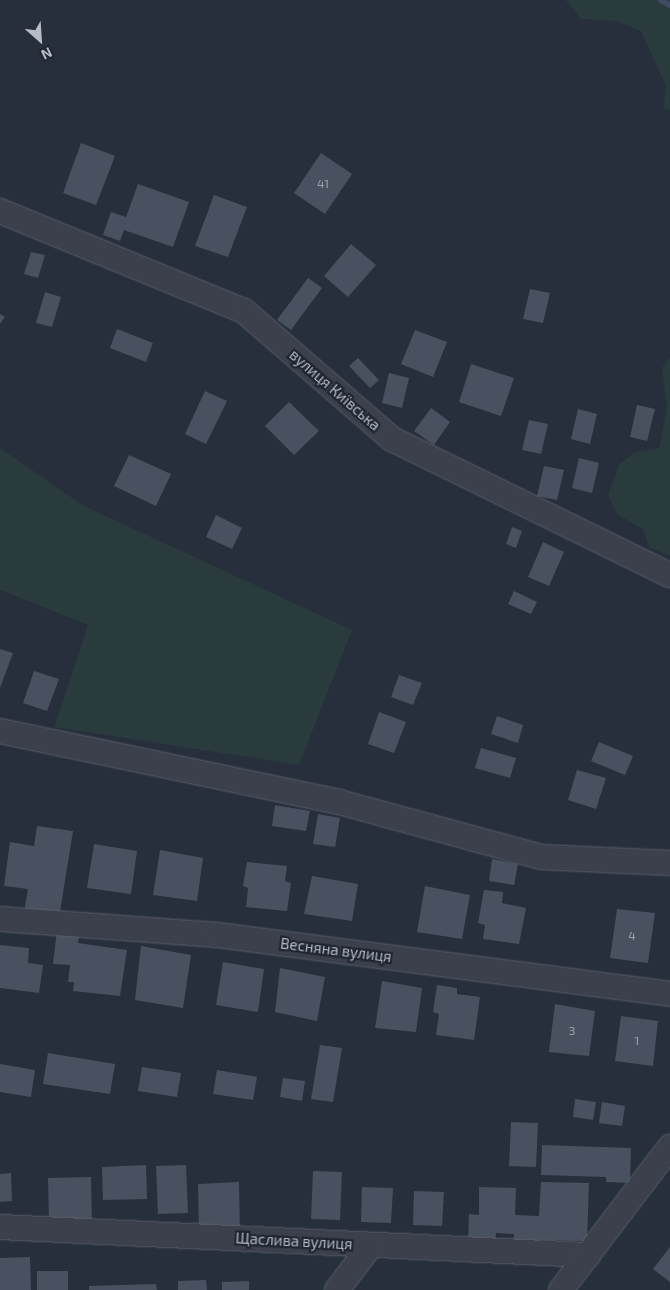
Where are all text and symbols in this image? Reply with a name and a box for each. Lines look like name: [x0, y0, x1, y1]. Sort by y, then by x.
north arrow: [15, 15, 65, 65]
text: N: [39, 44, 55, 64]
house number: 41: [317, 177, 329, 191]
street label: вулиця Київська: [286, 346, 384, 434]
house number: 4: [628, 929, 636, 943]
street label: Весняна вулиця: [279, 934, 393, 966]
house number: 3: [569, 1024, 575, 1038]
house number: 1: [635, 1034, 639, 1048]
street label: Щаслива вулиця: [235, 1229, 353, 1253]

